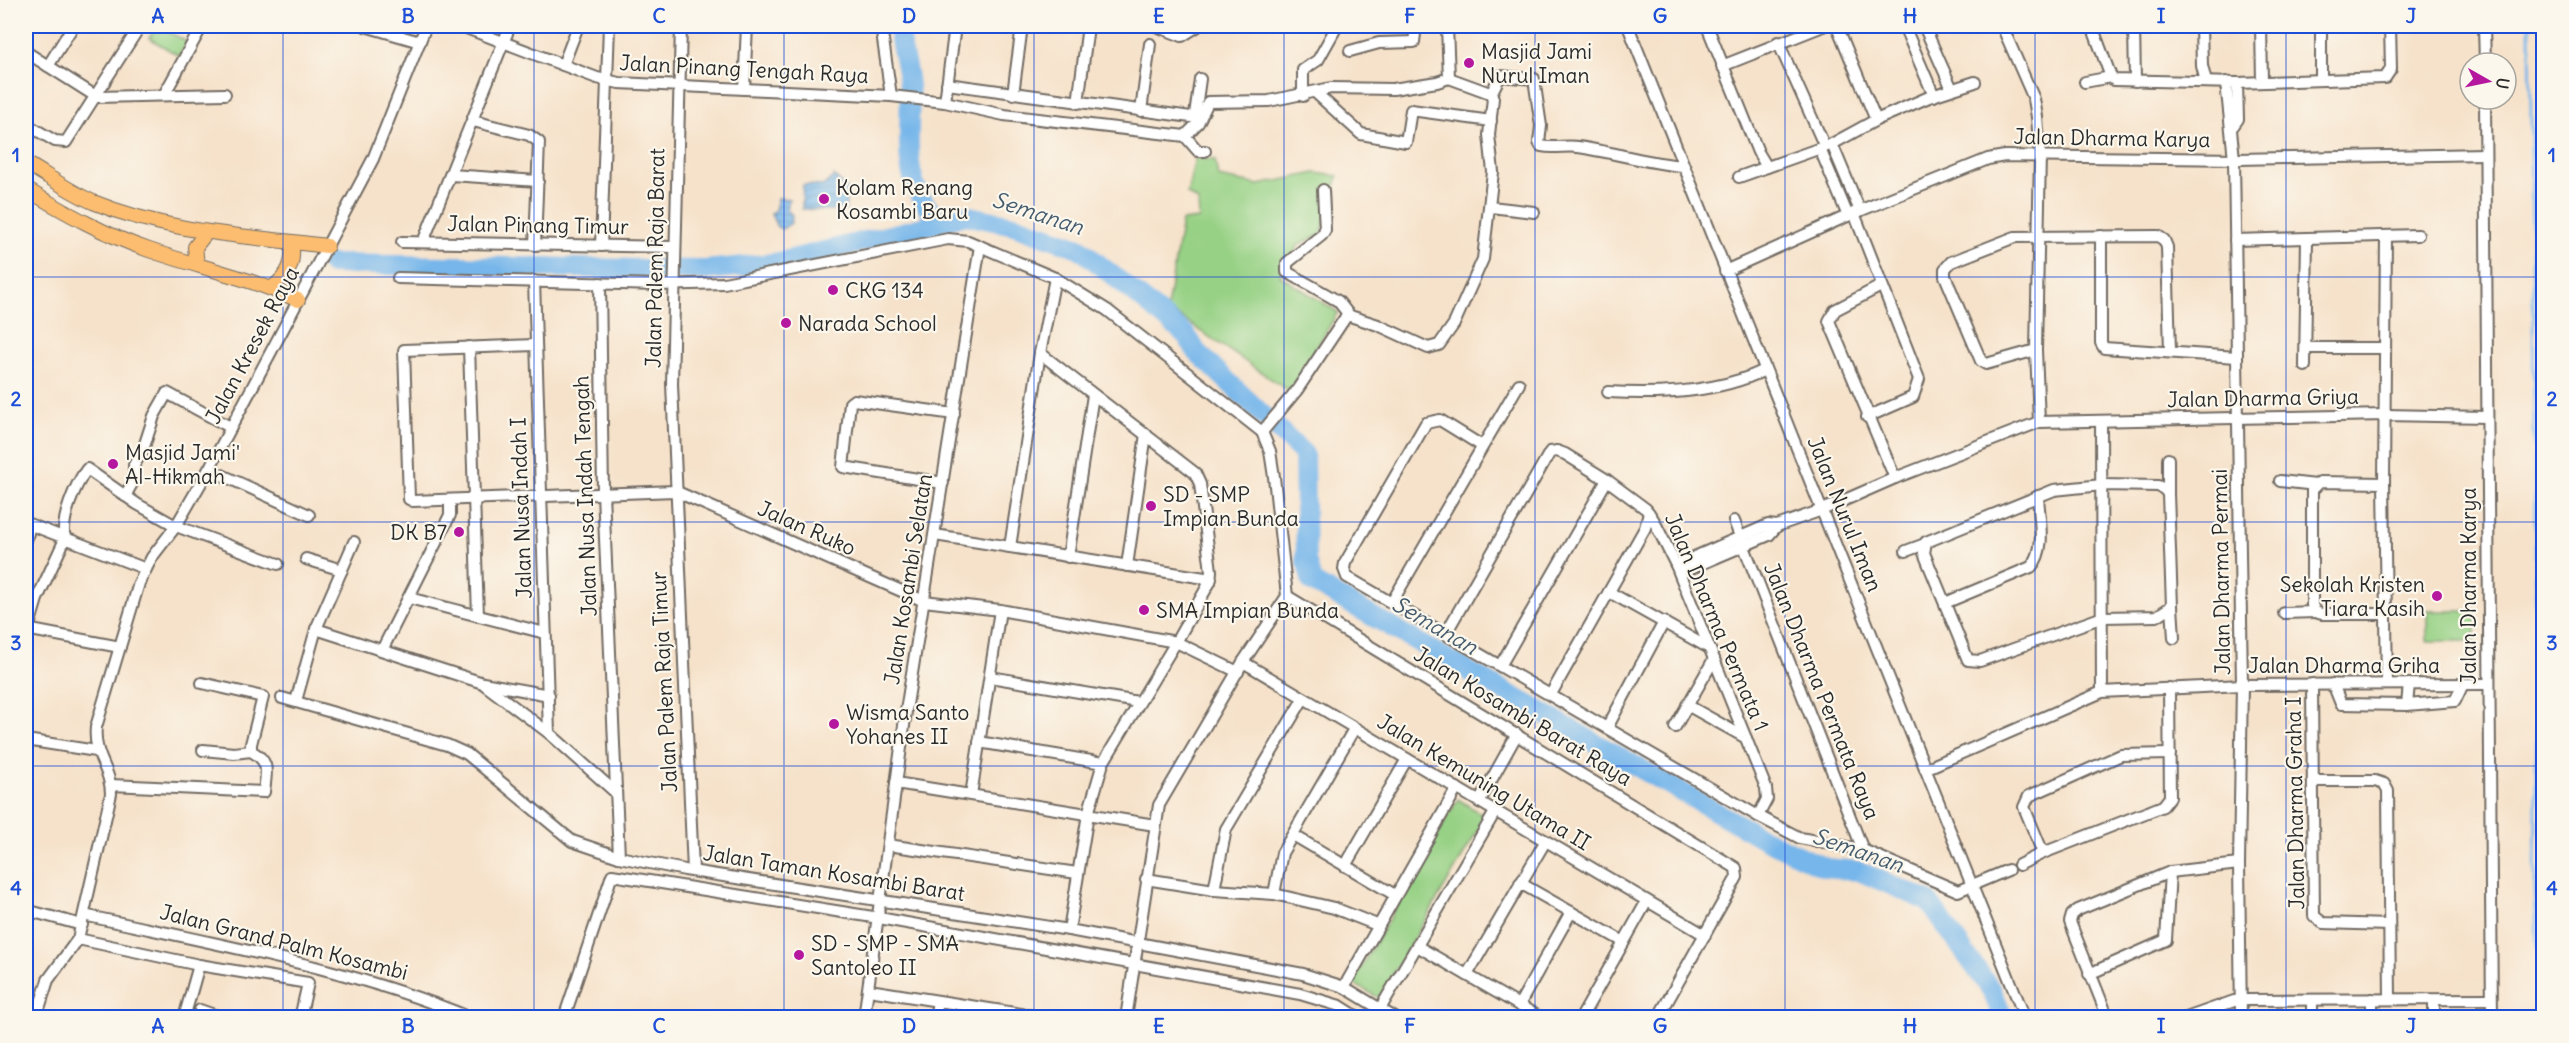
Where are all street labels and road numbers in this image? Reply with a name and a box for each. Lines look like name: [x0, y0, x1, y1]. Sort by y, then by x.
street label: Jalan Pinang Tengah Raya: [619, 49, 869, 89]
street label: Jalan Dharma Karya: [2013, 123, 2211, 153]
street label: Jalan Palem Raja Barat: [640, 148, 670, 368]
street label: Jalan Pinang Timur: [447, 210, 629, 240]
street label: Jalan Kresek Raya: [199, 262, 305, 428]
street label: Jalan Nusa Indah Tengah: [567, 375, 603, 617]
street label: Jalan Dharma Griya: [2167, 383, 2359, 413]
street label: Jalan Nusa Indah I: [504, 417, 538, 599]
street label: Jalan Nurul Iman: [1802, 432, 1888, 596]
street label: Jalan Dharma Permai: [2206, 469, 2236, 675]
street label: Jalan Kosambi Selatan: [878, 472, 938, 686]
street label: Jalan Dharma Karya: [2455, 488, 2482, 684]
street label: Jalan Ruko: [754, 494, 860, 562]
street label: Jalan Dharma Permata 1: [1659, 509, 1775, 735]
street label: Jalan Dharma Permata Raya: [1758, 559, 1886, 823]
street label: Jalan Palem Raja Timur: [645, 570, 683, 793]
street label: Jalan Kosambi Barat Raya: [1409, 640, 1637, 792]
street label: Jalan Dharma Griha: [2248, 652, 2440, 679]
street label: Jalan Dharma Graha I: [2280, 696, 2310, 910]
street label: Jalan Kemuning Utama II: [1373, 708, 1595, 856]
street label: Jalan Taman Kosambi Barat: [701, 839, 967, 907]
street label: Jalan Grand Palm Kosambi: [157, 898, 411, 986]

